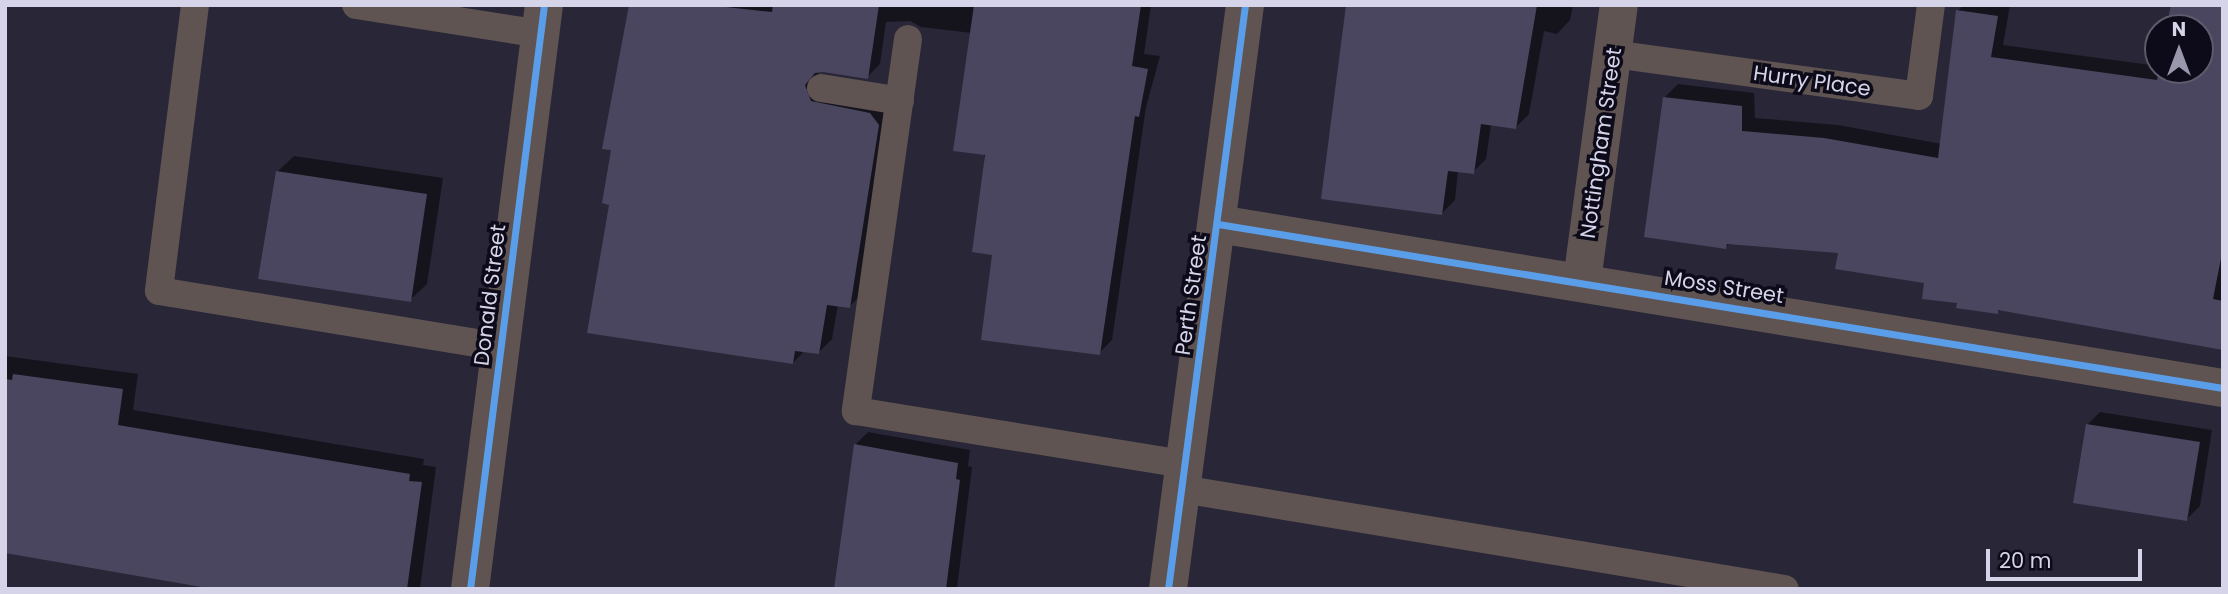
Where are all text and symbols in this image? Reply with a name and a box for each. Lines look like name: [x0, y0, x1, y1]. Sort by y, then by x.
north arrow: [2144, 14, 2214, 84]
text: N: [2172, 16, 2186, 43]
street label: Nottingham Street: [1575, 46, 1627, 240]
street label: Hurry Place: [1752, 60, 1872, 102]
street label: Donald Street: [469, 223, 511, 367]
street label: Perth Street: [1170, 233, 1212, 357]
street label: Moss Street: [1663, 265, 1785, 309]
scale bar: [1990, 534, 2146, 578]
text: 20 m: [1999, 546, 2052, 575]

